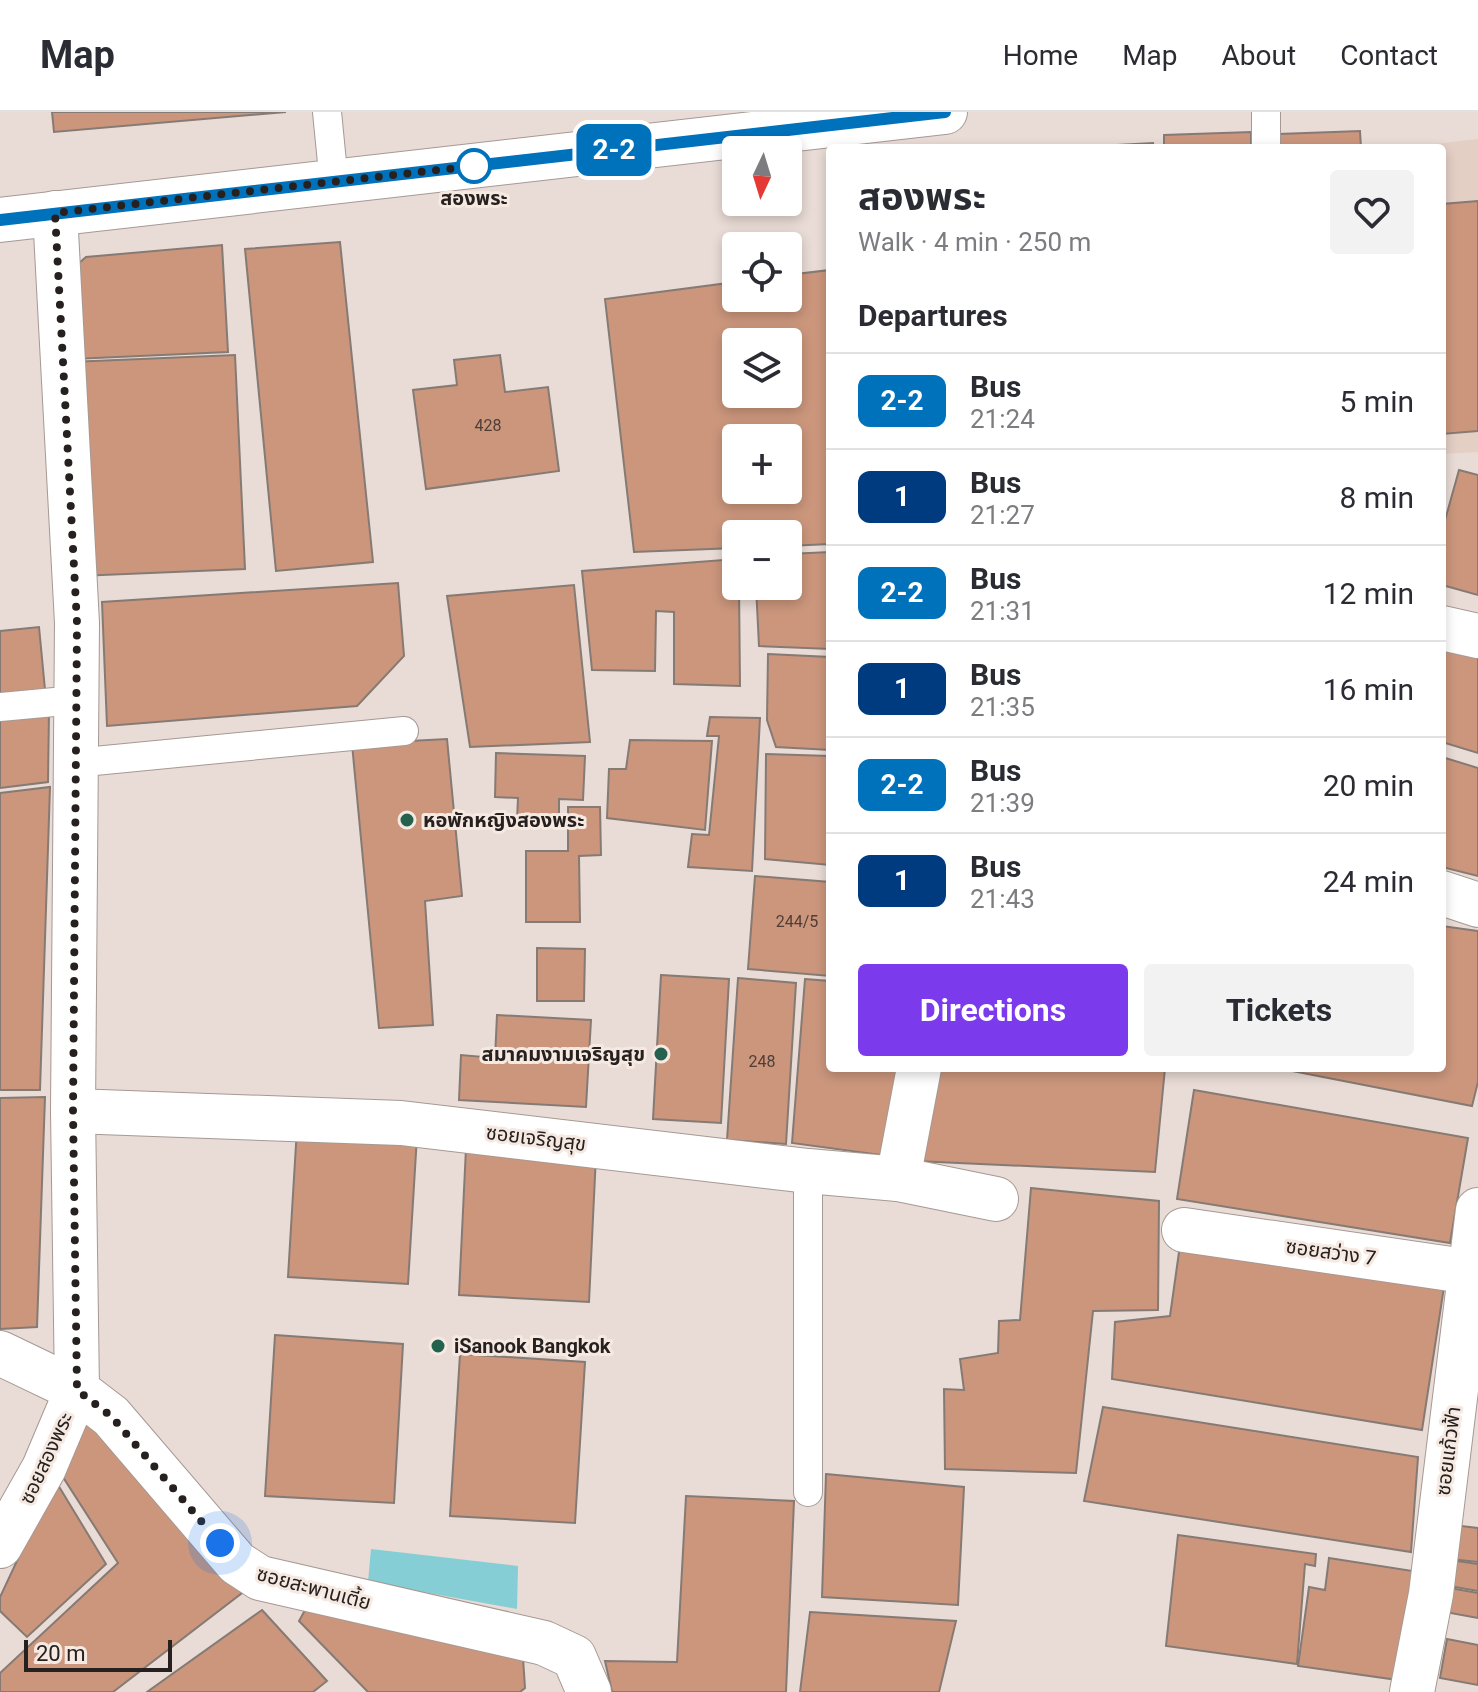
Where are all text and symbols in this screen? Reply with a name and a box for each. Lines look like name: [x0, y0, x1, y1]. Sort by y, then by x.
text: Map: [40, 33, 115, 77]
text: Home: [1003, 39, 1078, 72]
text: Map: [1122, 39, 1178, 72]
text: About: [1222, 39, 1296, 72]
text: Contact: [1340, 39, 1438, 72]
line badge: 2-2: [568, 124, 660, 176]
text: 2-2: [592, 133, 636, 166]
north arrow: [722, 136, 802, 216]
map controls: [722, 136, 802, 600]
marker: สองพระ: [457, 149, 491, 183]
button: heart: [1330, 170, 1414, 254]
text: สองพระ: [858, 175, 986, 219]
place label: สองพระ: [440, 186, 508, 210]
text: Walk · 4 min · 250 m: [858, 227, 1091, 257]
button: locate: [722, 232, 802, 312]
text: Departures: [858, 298, 1008, 333]
button: layers: [722, 328, 802, 408]
text: Bus: [970, 369, 1021, 404]
text: 2-2: [880, 384, 924, 417]
text: 5 min: [1340, 384, 1414, 419]
text: 21:24: [970, 404, 1035, 434]
house number: 428: [475, 416, 501, 435]
button: +: [722, 424, 802, 504]
text: Bus: [970, 465, 1021, 500]
text: 1: [894, 480, 910, 513]
text: 8 min: [1340, 480, 1414, 515]
text: 21:27: [970, 500, 1035, 530]
button: −: [722, 520, 802, 600]
text: Bus: [970, 561, 1021, 596]
text: 2-2: [880, 576, 924, 609]
text: 12 min: [1323, 576, 1414, 611]
text: 21:31: [970, 596, 1035, 626]
text: Bus: [970, 657, 1021, 692]
text: 1: [894, 672, 910, 705]
text: 16 min: [1323, 672, 1414, 707]
text: 21:35: [970, 692, 1035, 722]
text: Bus: [970, 753, 1021, 788]
text: 2-2: [880, 768, 924, 801]
text: 20 min: [1323, 768, 1414, 803]
text: 21:39: [970, 788, 1035, 818]
place label: หอพักหญิงสองพระ: [423, 808, 584, 832]
marker: หอพักหญิงสองพระ: [398, 811, 416, 829]
text: Bus: [970, 849, 1021, 884]
text: 1: [894, 864, 910, 897]
text: 24 min: [1323, 864, 1414, 899]
text: 21:43: [970, 884, 1035, 914]
house number: 244/5: [776, 912, 818, 931]
button: Directions: [858, 964, 1128, 1056]
button: Tickets: [1144, 964, 1414, 1056]
place label: สมาคมงามเจริญสุข: [482, 1042, 645, 1066]
marker: สมาคมงามเจริญสุข: [652, 1045, 670, 1063]
house number: 248: [749, 1052, 775, 1071]
street label: ซอยเจริญสุข: [485, 1120, 587, 1156]
street label: ซอยสว่าง 7: [1284, 1234, 1378, 1270]
place label: iSanook Bangkok: [454, 1334, 611, 1358]
marker: iSanook Bangkok: [429, 1337, 447, 1355]
street label: ซอยแก้วฟ้า: [1431, 1405, 1465, 1497]
street label: ซอยสองพระ: [14, 1408, 78, 1508]
your location: [200, 1523, 240, 1563]
street label: ซอยสะพานเตี้ย: [254, 1559, 374, 1615]
scale bar: [24, 1636, 172, 1672]
text: 20 m: [36, 1641, 85, 1666]

